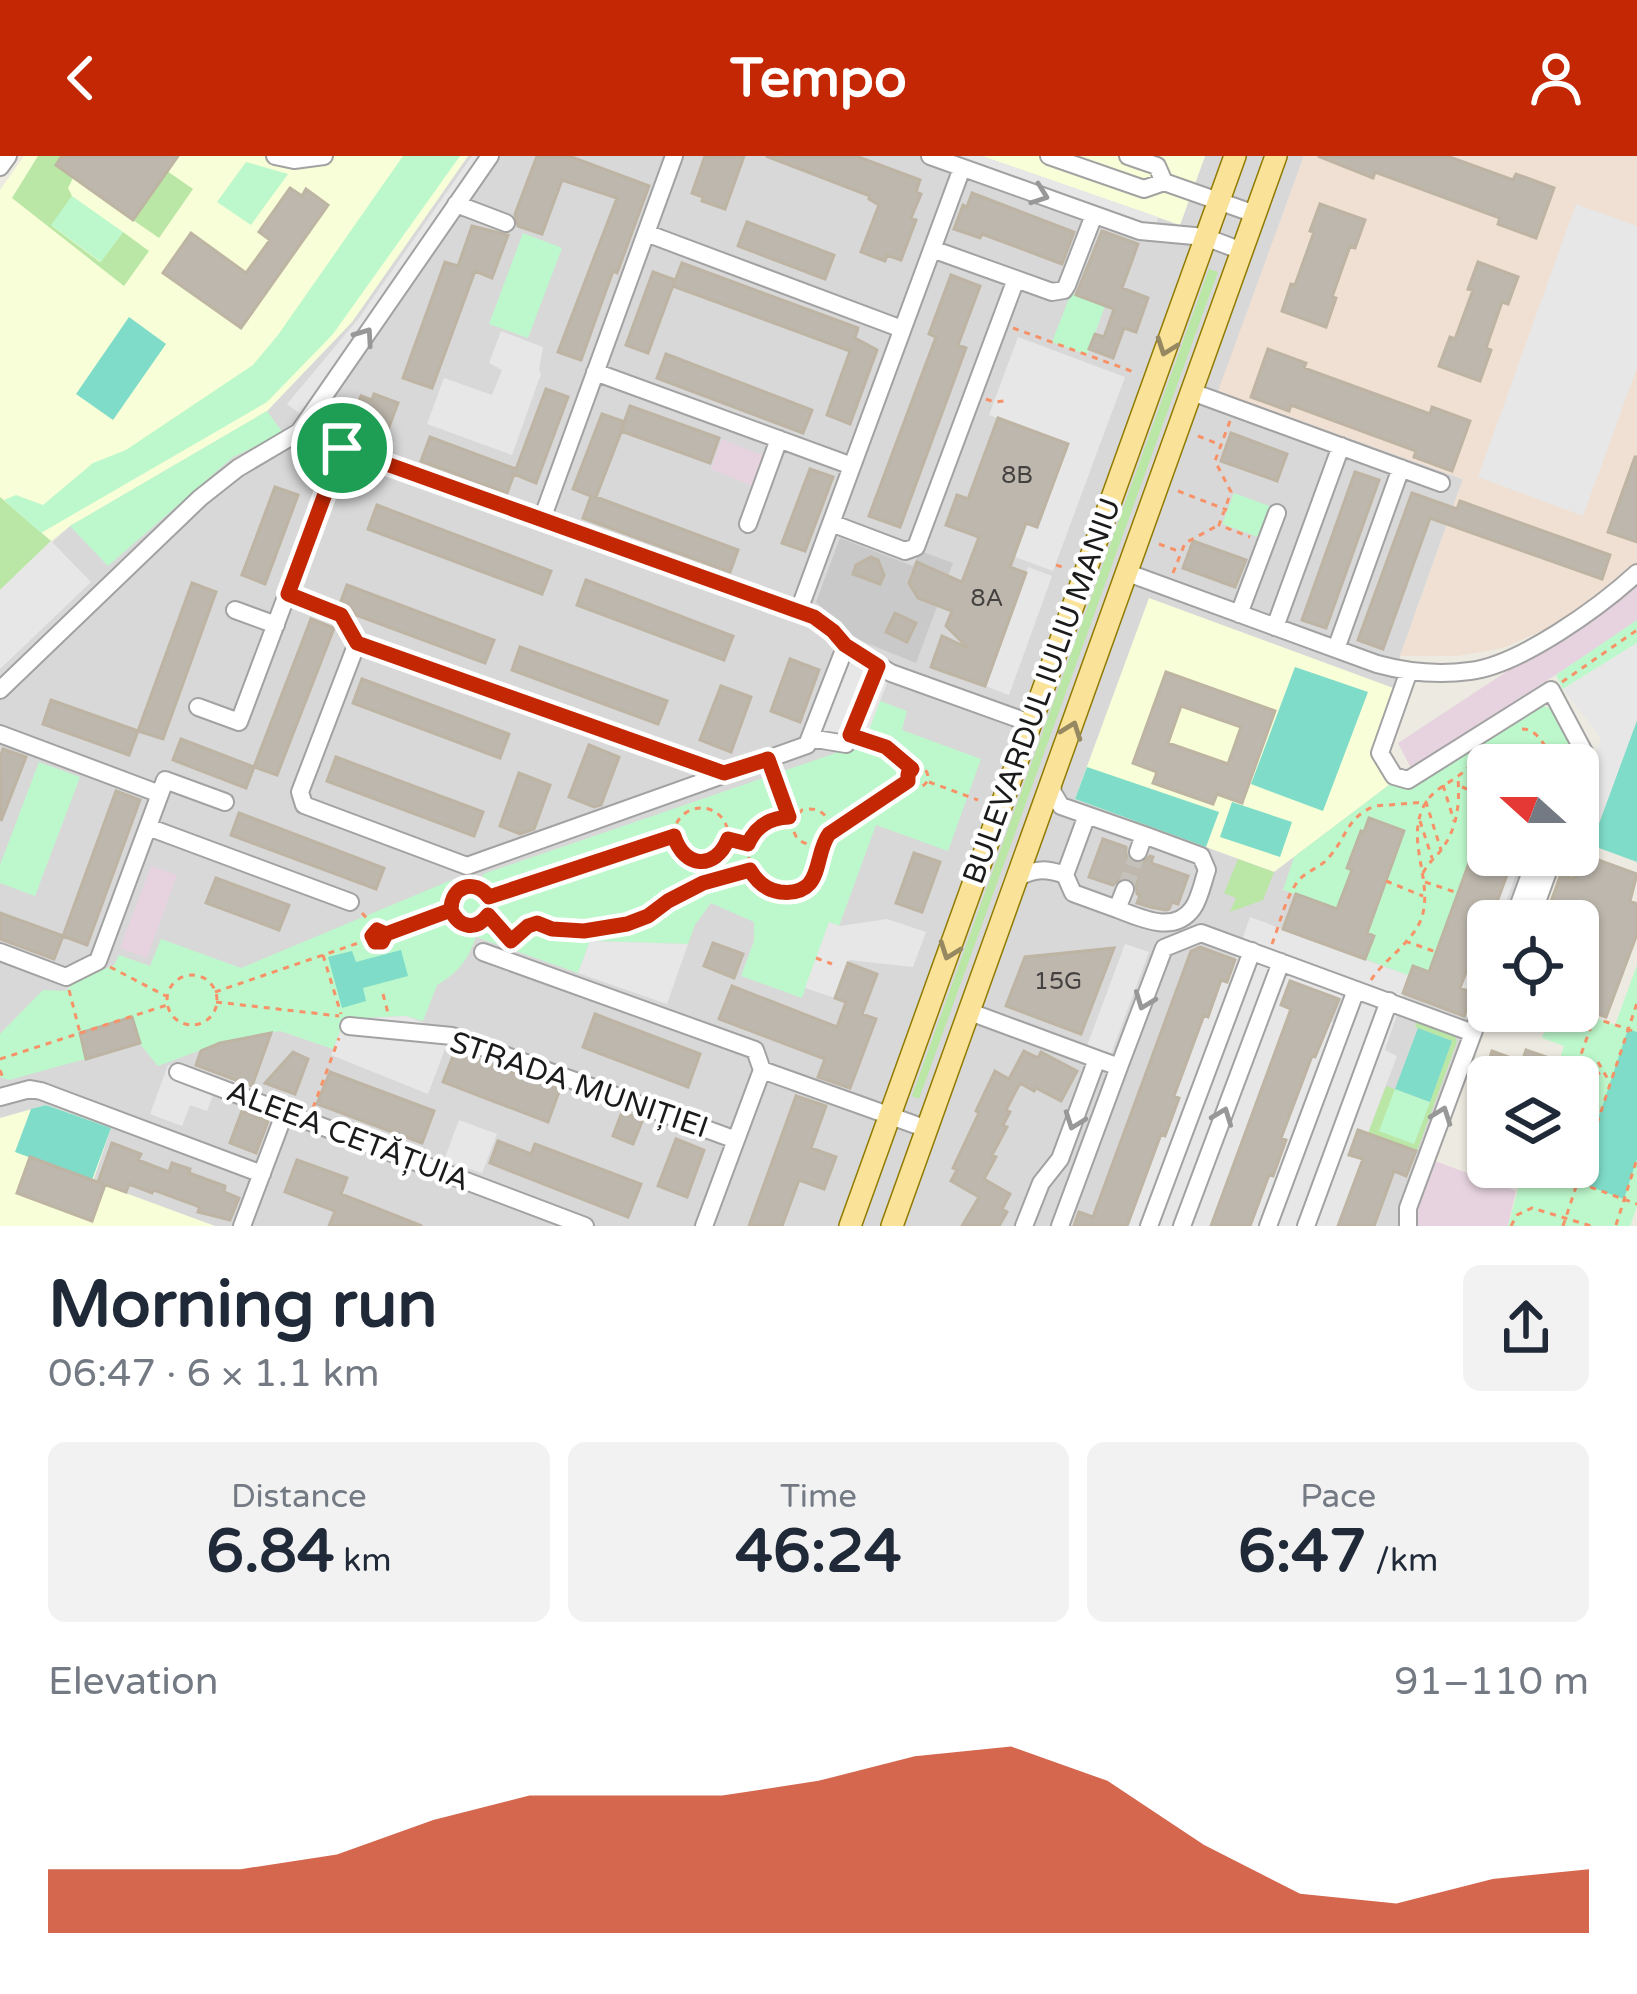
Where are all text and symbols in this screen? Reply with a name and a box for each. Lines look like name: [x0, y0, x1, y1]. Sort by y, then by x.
icon: back: [48, 45, 114, 111]
icon: person: [1523, 45, 1589, 111]
text: Tempo: [730, 46, 907, 111]
one-way arrow: [1028, 181, 1049, 205]
one-way arrow: [351, 327, 373, 349]
one-way arrow: [1156, 335, 1180, 356]
pin: [291, 397, 393, 499]
icon: arrive: [309, 415, 375, 481]
house number: 8B: [1001, 461, 1033, 490]
street label: BULEVARDUL IULIU MANIU: [955, 493, 1129, 889]
house number: 8A: [971, 584, 1003, 613]
one-way arrow: [1057, 721, 1082, 742]
north arrow: [1467, 744, 1599, 876]
map controls: [1467, 744, 1599, 1188]
button: locate: [1467, 900, 1599, 1032]
one-way arrow: [938, 939, 963, 960]
house number: 15G: [1034, 967, 1082, 996]
one-way arrow: [1134, 989, 1158, 1010]
street label: STRADA MUNIȚIEI: [445, 1023, 713, 1147]
button: layers: [1467, 1056, 1599, 1188]
street label: ALEEA CETĂȚUIA: [221, 1073, 475, 1199]
one-way arrow: [1428, 1106, 1453, 1127]
one-way arrow: [1208, 1107, 1233, 1128]
one-way arrow: [1064, 1109, 1088, 1130]
text: Morning run: [48, 1265, 438, 1345]
button: share: [1463, 1265, 1589, 1391]
text: 06:47 · 6 × 1.1 km: [48, 1350, 380, 1397]
text: Distance: [231, 1477, 367, 1516]
text: Time: [780, 1477, 857, 1516]
text: Pace: [1300, 1477, 1376, 1516]
text: 6.84: [206, 1516, 335, 1588]
text: 46:24: [735, 1516, 902, 1588]
text: 6:47: [1238, 1516, 1367, 1588]
text: km: [335, 1541, 391, 1580]
text: /km: [1367, 1541, 1438, 1580]
text: Elevation: [48, 1658, 218, 1705]
text: 91–110 m: [1394, 1658, 1589, 1705]

